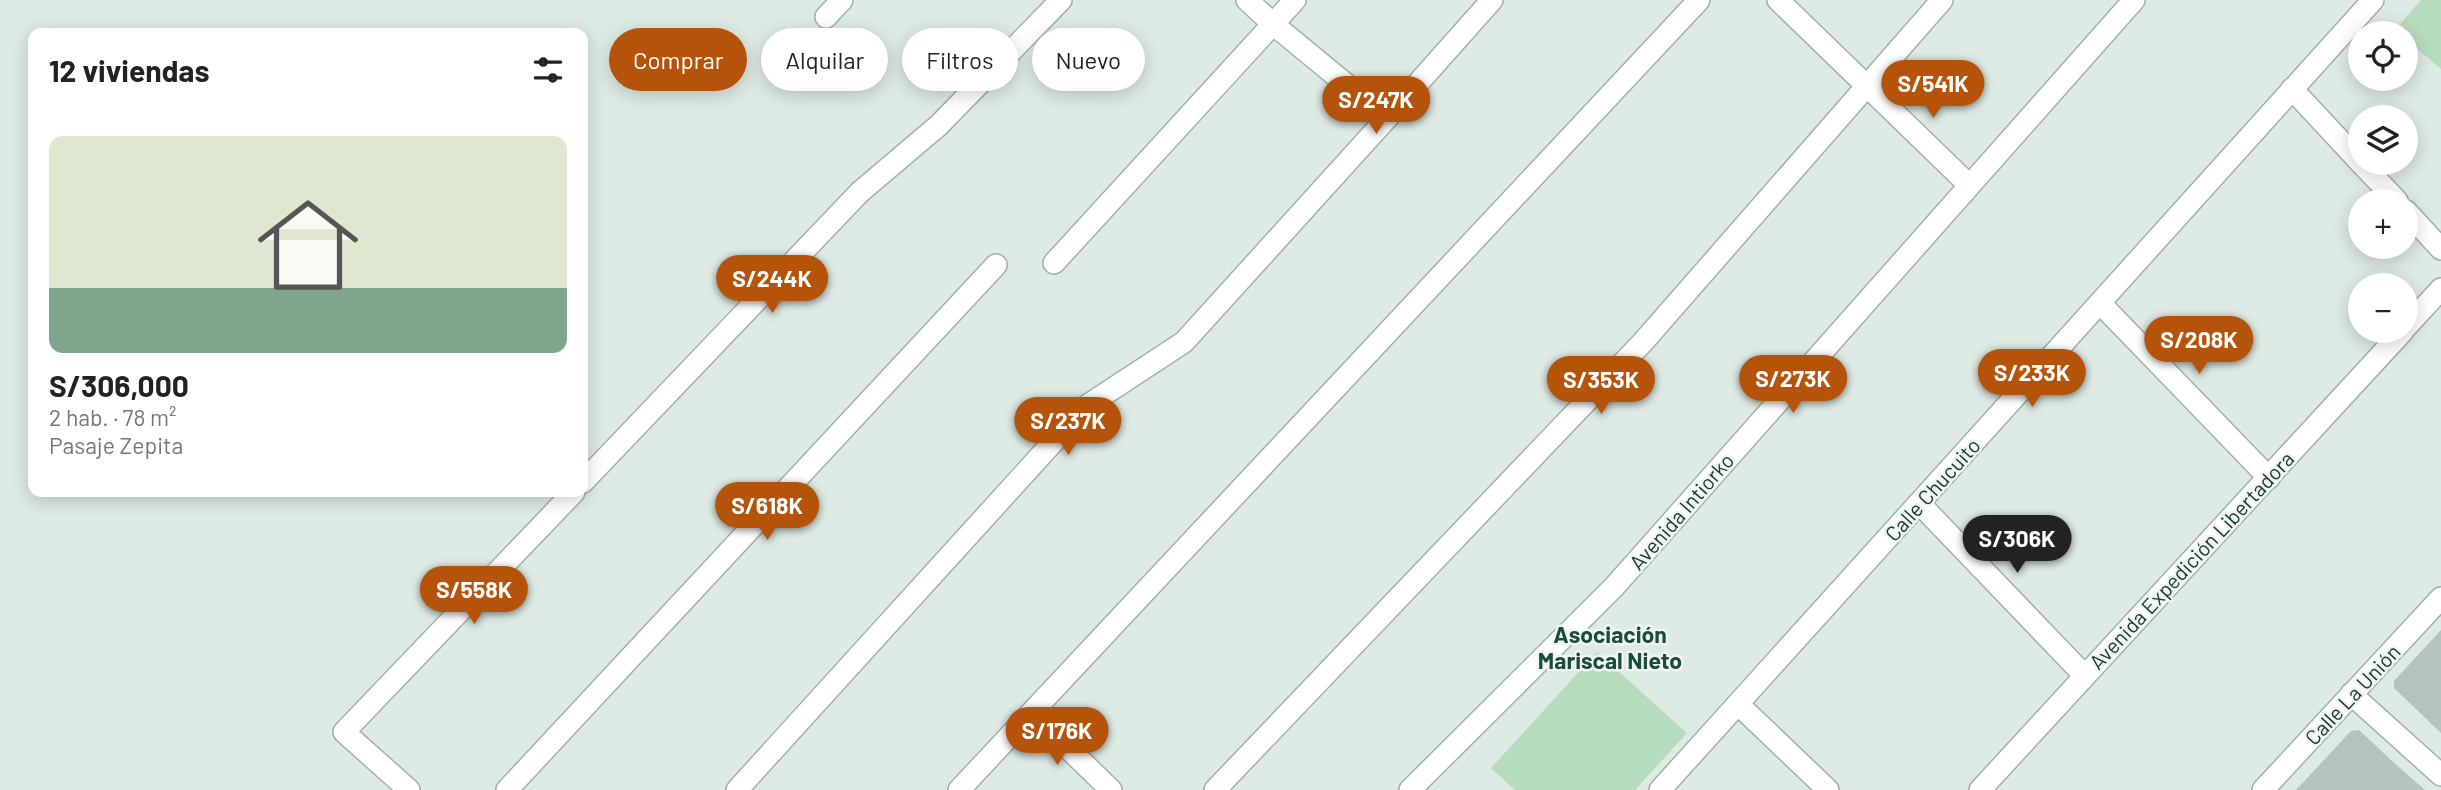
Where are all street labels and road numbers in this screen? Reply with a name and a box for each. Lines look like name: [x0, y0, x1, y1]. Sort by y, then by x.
street label: Calle Chucuito: [1879, 432, 1985, 546]
street label: Avenida Expedición Libertadora: [2083, 446, 2299, 674]
street label: Avenida Intiorko: [1624, 448, 1738, 574]
street label: Calle La Unión: [2299, 639, 2405, 749]

